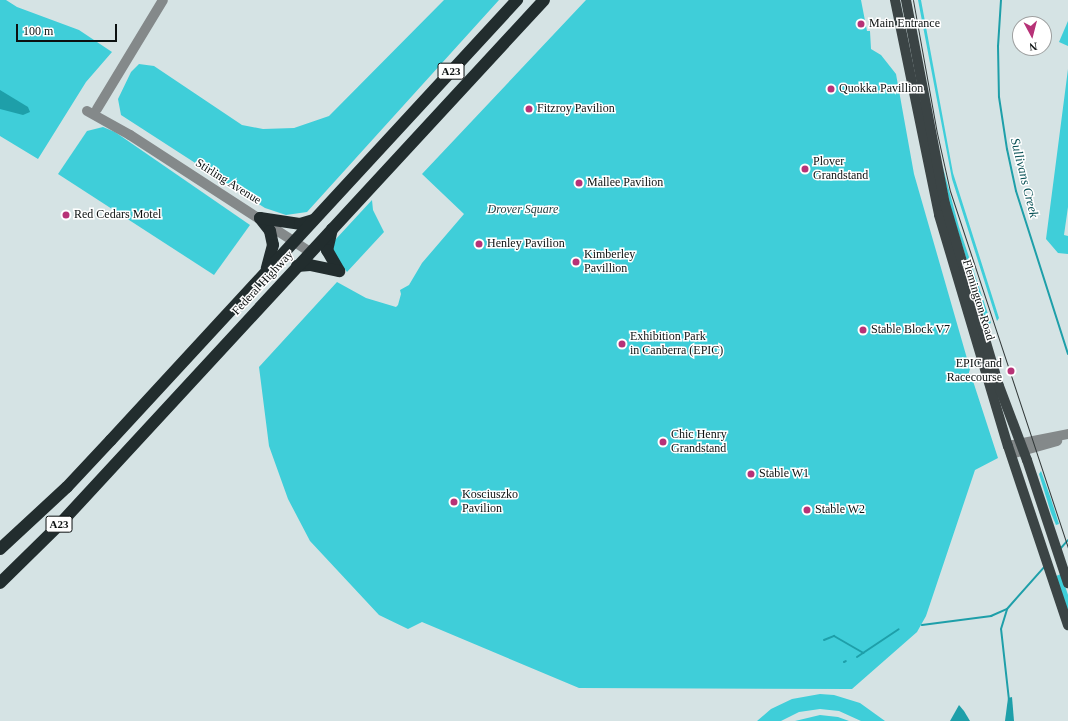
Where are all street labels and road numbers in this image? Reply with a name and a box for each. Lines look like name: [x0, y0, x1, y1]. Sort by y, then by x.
road number: A23: [437, 62, 465, 80]
street label: Stirling Avenue: [192, 156, 264, 208]
street label: Federal Highway: [229, 248, 297, 318]
street label: Flemington Road: [959, 258, 997, 342]
road number: A23: [45, 515, 73, 533]

